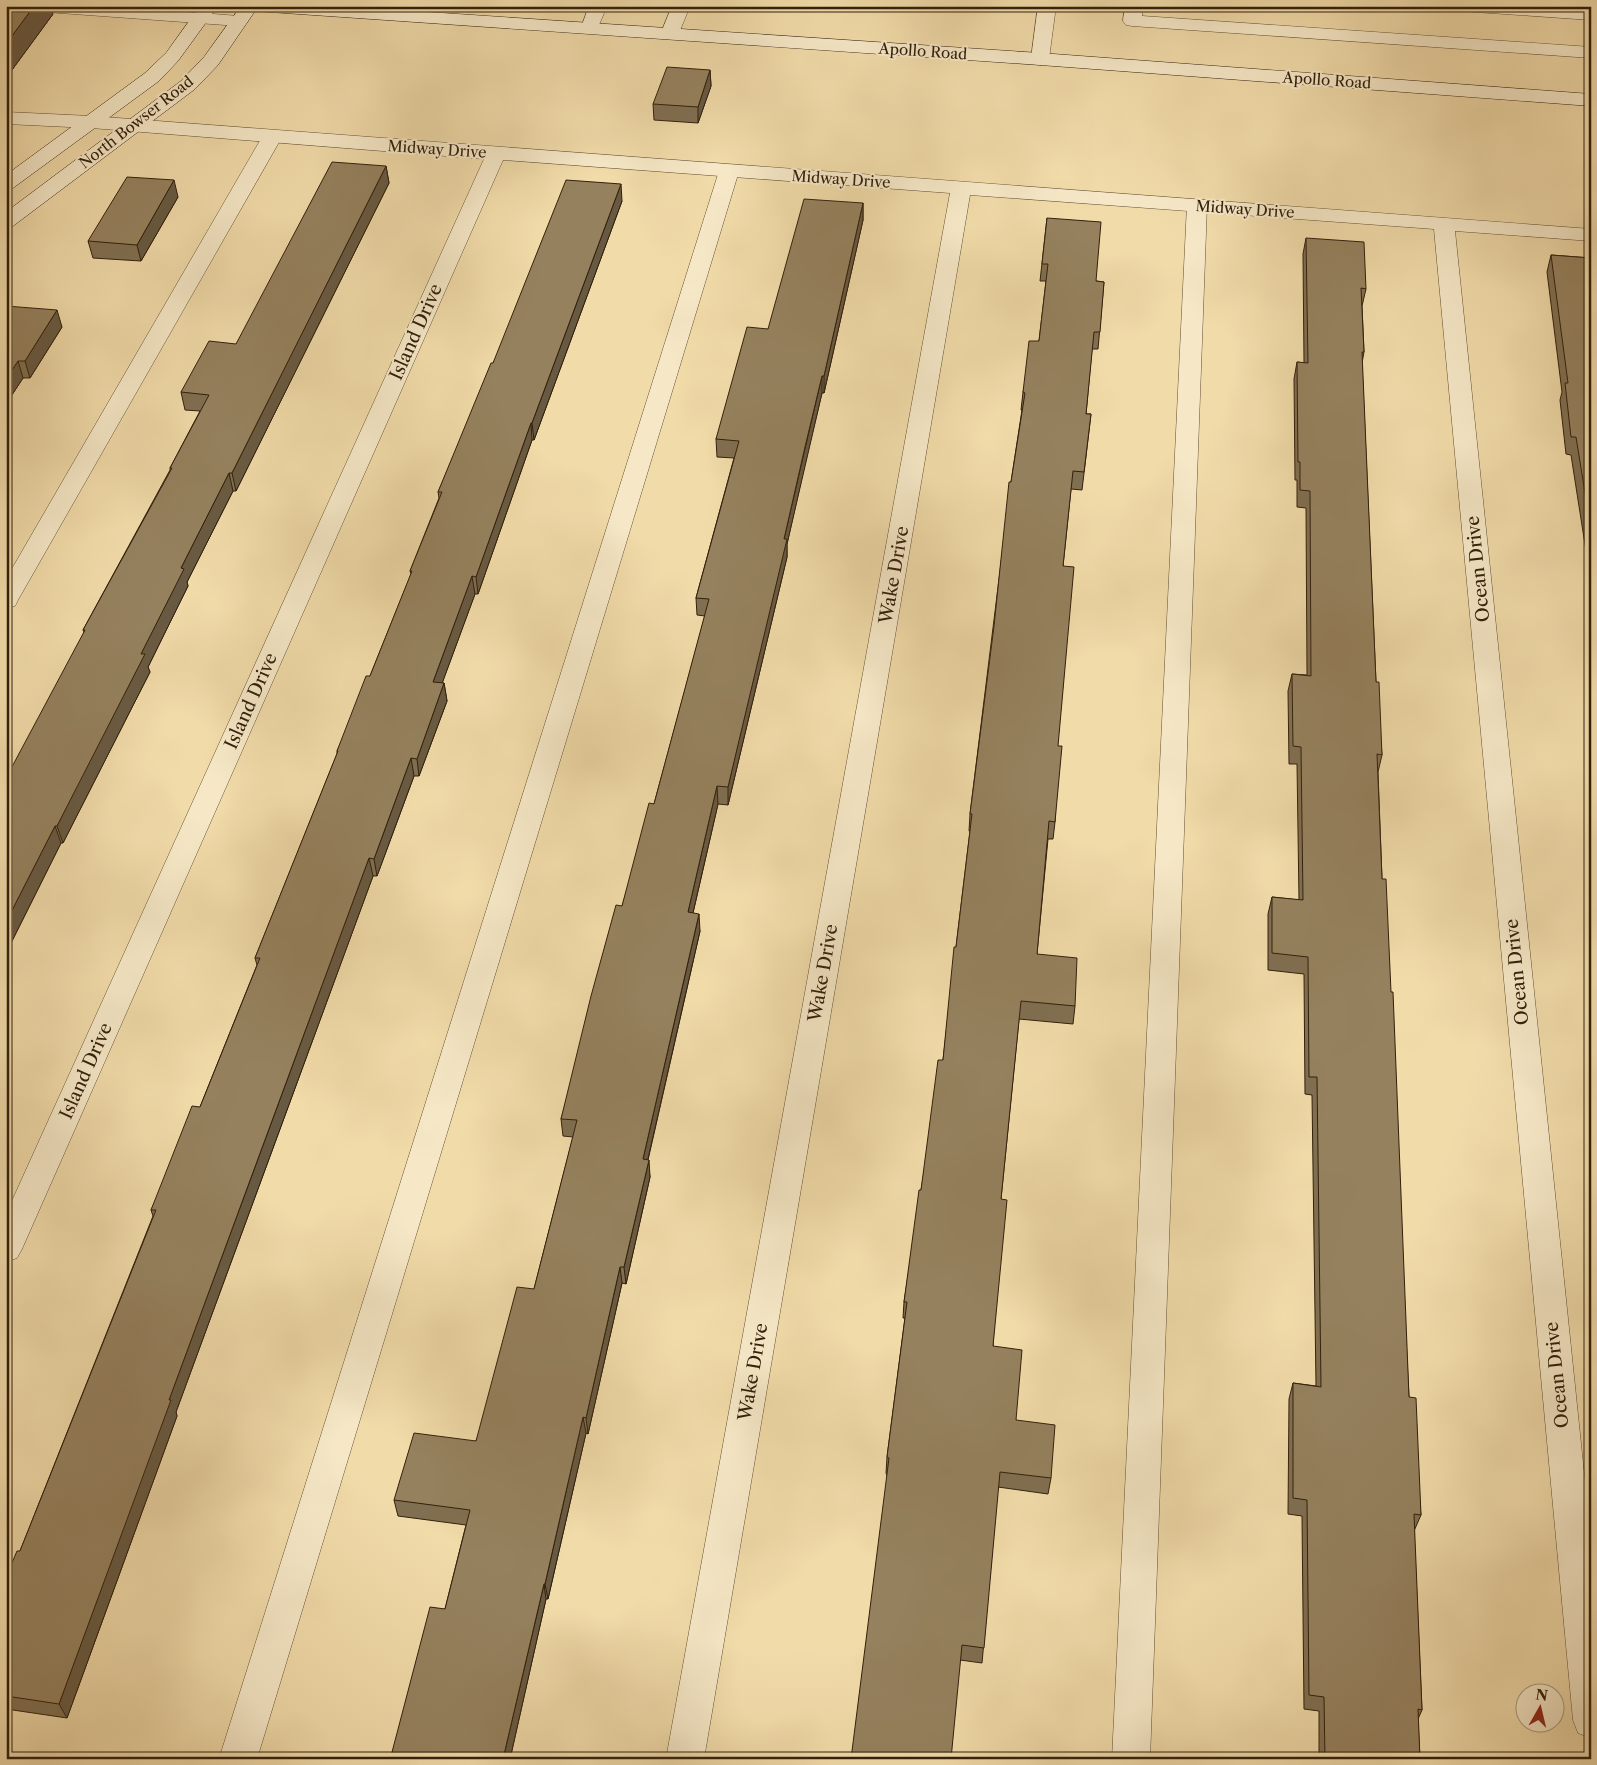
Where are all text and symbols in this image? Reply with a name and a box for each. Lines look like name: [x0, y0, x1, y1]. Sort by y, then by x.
street label: Apollo Road: [877, 38, 968, 64]
street label: Apollo Road: [1281, 67, 1372, 93]
street label: North Bowser Road: [75, 72, 197, 172]
street label: Midway Drive: [387, 136, 487, 162]
street label: Midway Drive: [791, 166, 891, 192]
street label: Midway Drive: [1195, 196, 1295, 222]
street label: Island Drive: [385, 280, 447, 384]
street label: Ocean Drive: [1461, 515, 1495, 623]
street label: Wake Drive: [874, 524, 913, 627]
street label: Island Drive: [220, 649, 282, 753]
street label: Ocean Drive: [1500, 918, 1534, 1026]
street label: Wake Drive: [803, 922, 842, 1025]
street label: Island Drive: [55, 1019, 117, 1123]
street label: Wake Drive: [733, 1321, 772, 1424]
street label: Ocean Drive: [1540, 1321, 1574, 1429]
north arrow: [1514, 1682, 1564, 1732]
text: N: [1535, 1685, 1549, 1705]

